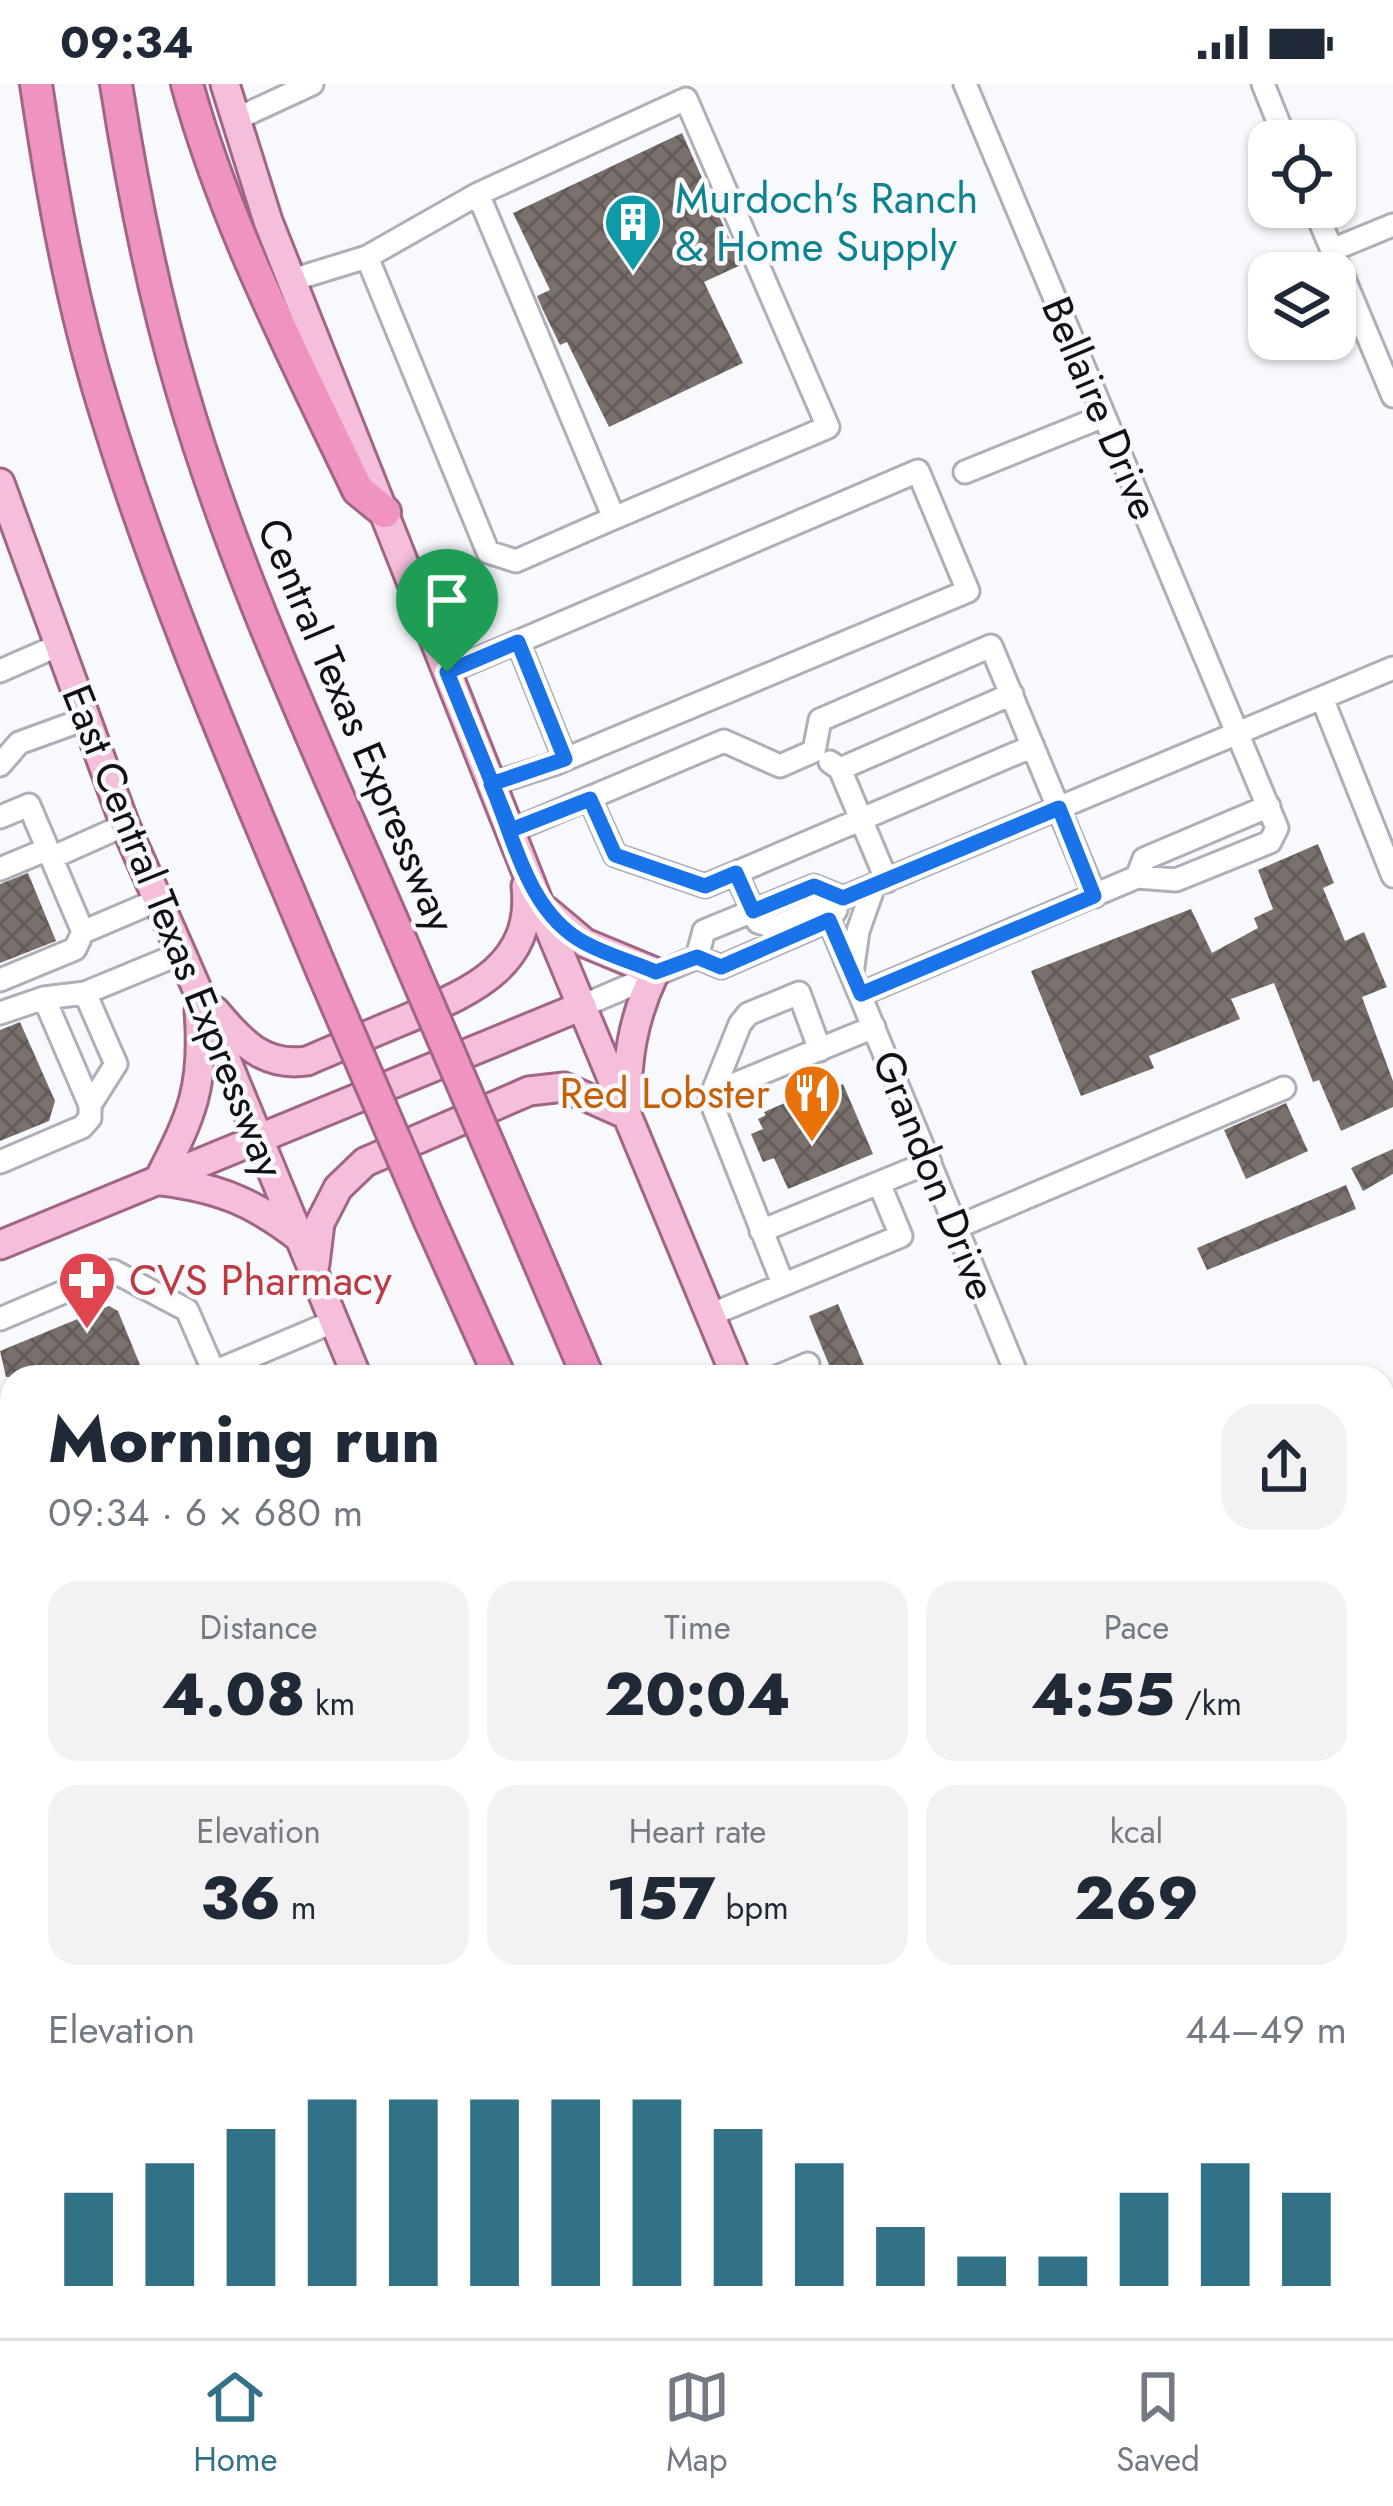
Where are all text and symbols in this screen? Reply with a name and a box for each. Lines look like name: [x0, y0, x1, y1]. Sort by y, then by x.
text: 09:34: [60, 10, 194, 75]
map controls: [1248, 120, 1356, 360]
button: locate: [1248, 120, 1356, 228]
place label: Murdoch's Ranch & Home Supply: [675, 168, 978, 277]
building icon: Murdoch's Ranch & Home Supply: [602, 191, 664, 273]
button: layers: [1248, 252, 1356, 360]
street label: Bellaire Drive: [1026, 287, 1175, 529]
street label: Central Texas Expressway: [242, 509, 472, 942]
pin: [396, 549, 498, 672]
icon: arrive: [414, 567, 480, 633]
street label: East Central Texas Expressway: [47, 676, 301, 1187]
street label: Grandon Drive: [857, 1041, 1012, 1309]
restaurant icon: Red Lobster: [781, 1062, 843, 1144]
place label: Red Lobster: [559, 1063, 771, 1124]
pharmacy icon: CVS Pharmacy: [56, 1249, 118, 1331]
place label: CVS Pharmacy: [129, 1250, 392, 1311]
text: Morning run: [48, 1391, 440, 1487]
button: share: [1221, 1404, 1347, 1530]
text: 09:34 · 6 × 680 m: [48, 1484, 363, 1541]
text: Distance: [199, 1604, 318, 1651]
text: Time: [664, 1604, 731, 1651]
text: Pace: [1104, 1604, 1169, 1651]
text: 4.08: [162, 1651, 305, 1738]
text: 20:04: [604, 1651, 791, 1738]
text: 4:55: [1031, 1651, 1175, 1738]
text: km: [305, 1680, 355, 1727]
text: /km: [1175, 1680, 1242, 1727]
text: Elevation: [196, 1808, 321, 1855]
text: Heart rate: [629, 1808, 766, 1855]
text: kcal: [1110, 1808, 1163, 1855]
text: 36: [200, 1855, 281, 1942]
text: 157: [606, 1855, 716, 1942]
text: 269: [1074, 1855, 1199, 1942]
text: m: [281, 1884, 317, 1931]
text: bpm: [716, 1884, 789, 1931]
text: Elevation: [48, 2001, 195, 2058]
text: 44–49 m: [1185, 2001, 1347, 2058]
tab: Home: [193, 2364, 278, 2483]
tab: Map: [664, 2364, 730, 2483]
tab: Saved: [1116, 2364, 1200, 2483]

